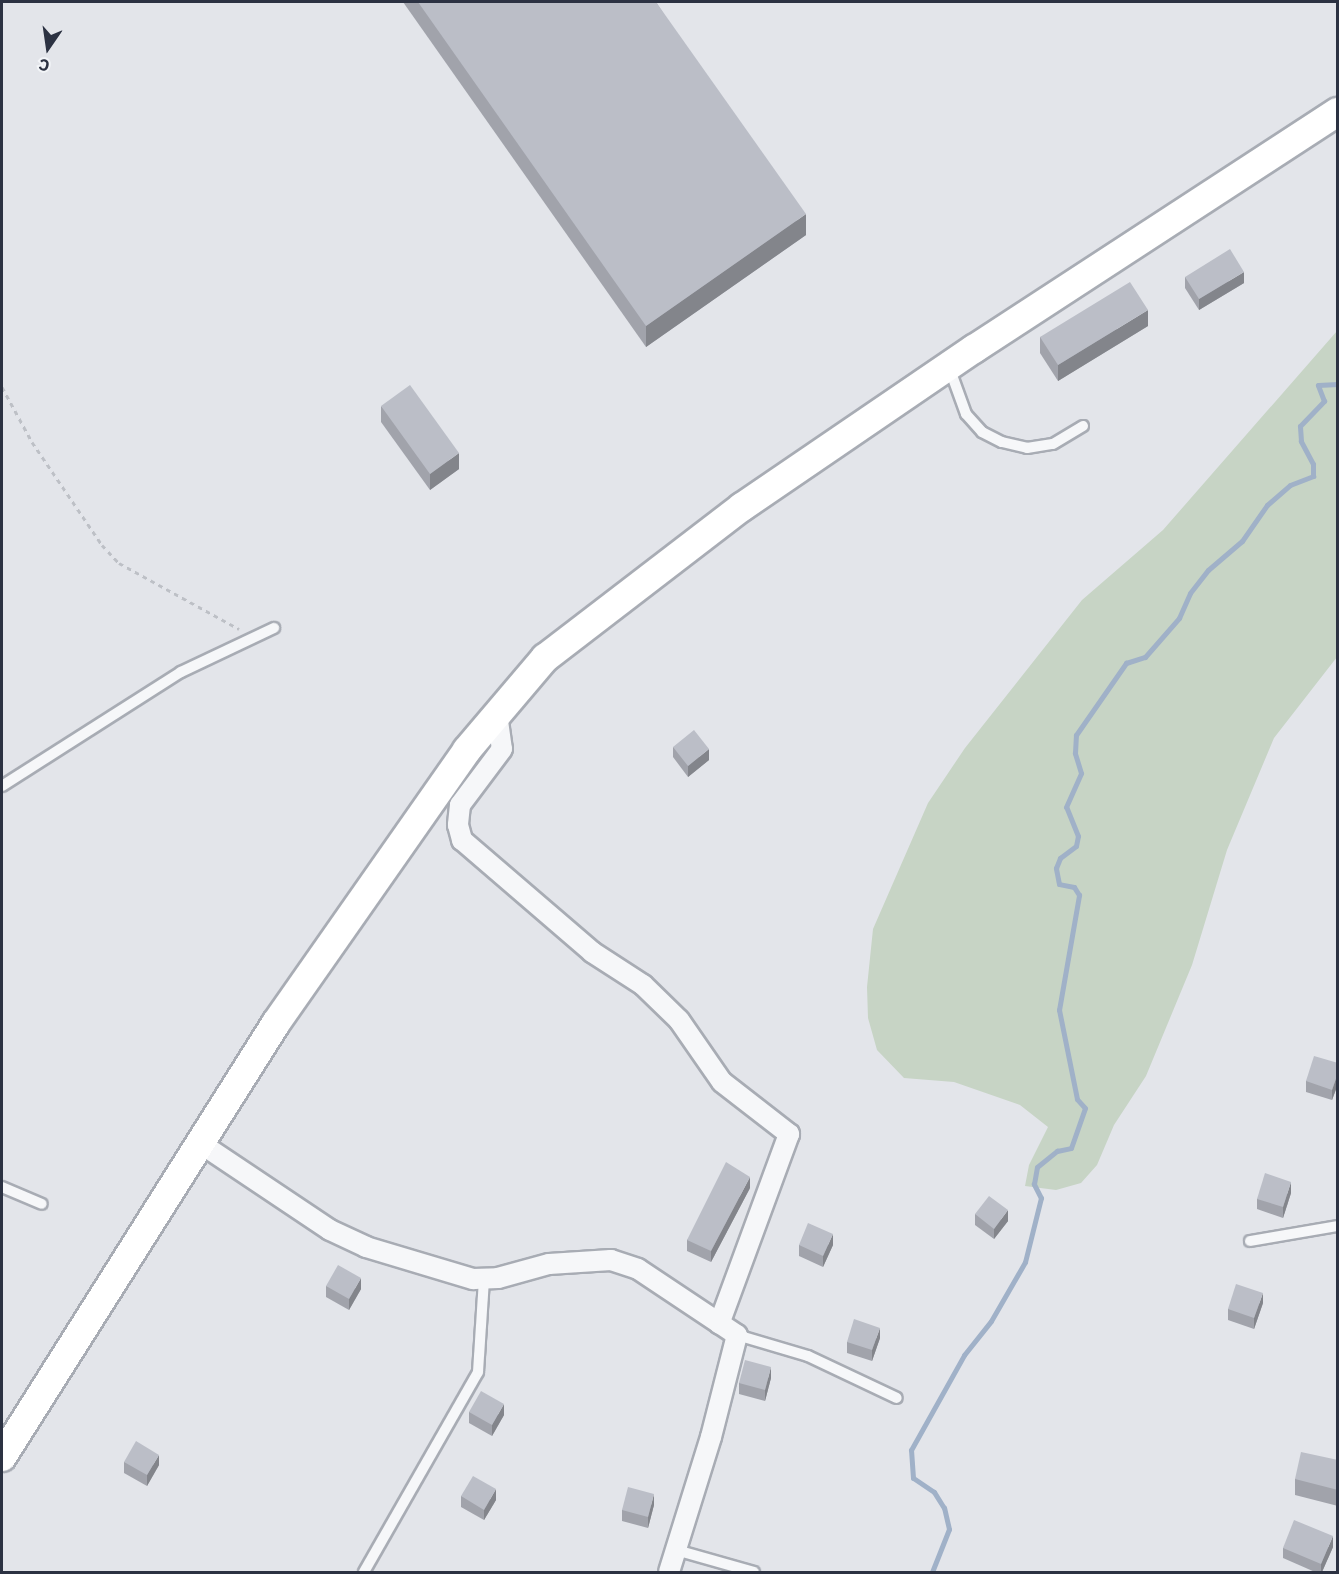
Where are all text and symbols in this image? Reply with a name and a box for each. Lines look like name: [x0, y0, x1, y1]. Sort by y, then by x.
north arrow: [18, 18, 78, 78]
text: С: [37, 55, 51, 76]

